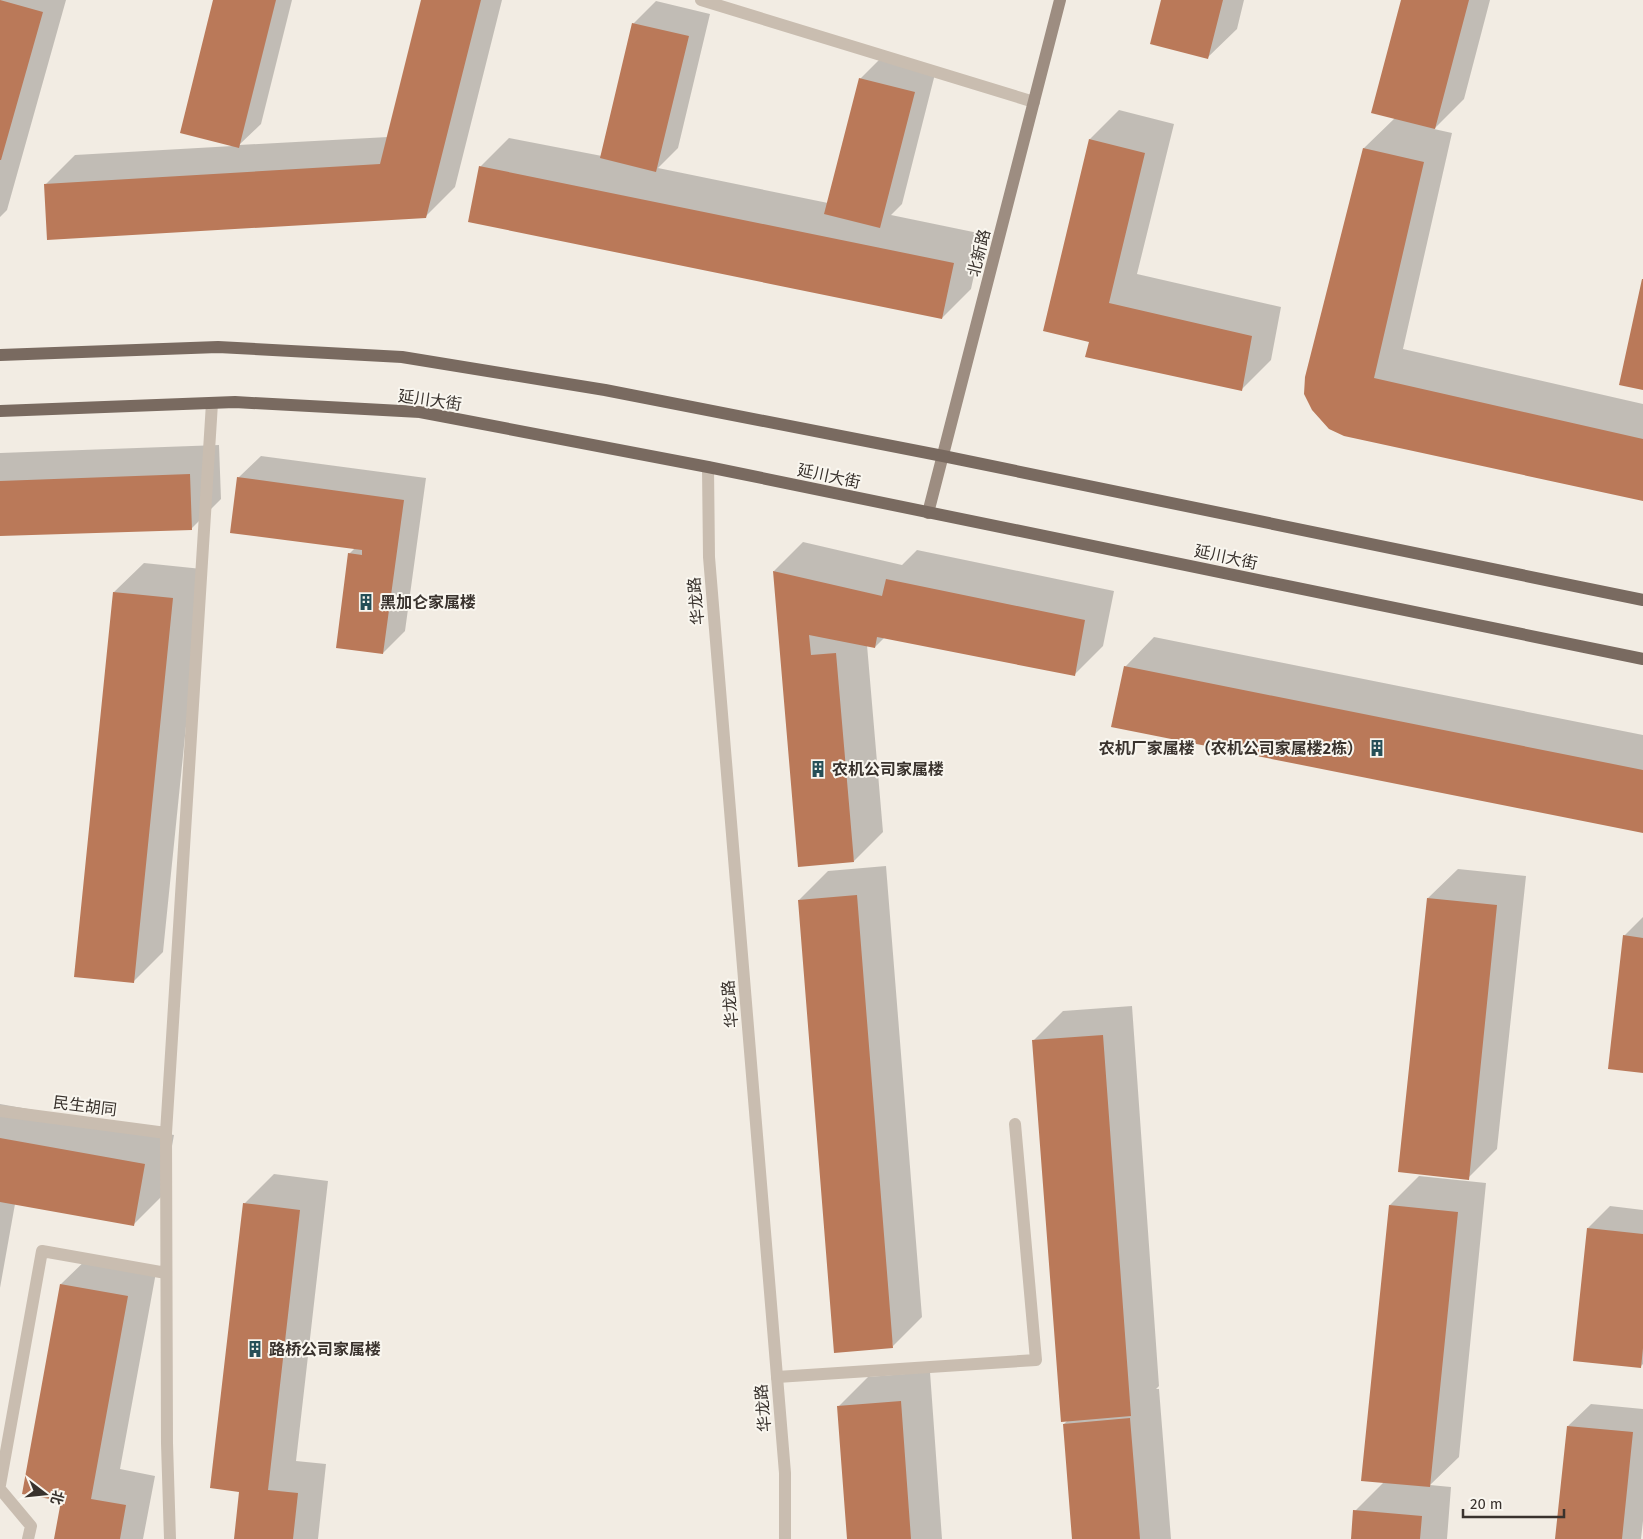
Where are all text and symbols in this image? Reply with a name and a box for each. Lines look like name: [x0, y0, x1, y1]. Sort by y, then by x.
street label: 北新路: [964, 227, 994, 279]
street label: 延川大街: [397, 386, 463, 414]
street label: 延川大街: [796, 460, 862, 492]
street label: 延川大街: [1193, 541, 1259, 573]
street label: 华龙路: [684, 576, 708, 626]
building icon: 黑加仑家属楼: [356, 592, 376, 612]
place label: 黑加仑家属楼: [380, 593, 476, 612]
building icon: 农机厂家属楼（农机公司家属楼2栋）: [1367, 738, 1387, 758]
place label: 农机厂家属楼（农机公司家属楼2栋）: [1099, 739, 1363, 758]
building icon: 农机公司家属楼: [808, 759, 828, 779]
place label: 农机公司家属楼: [832, 760, 944, 779]
street label: 华龙路: [718, 979, 742, 1029]
street label: 民生胡同: [52, 1093, 118, 1119]
building icon: 路桥公司家属楼: [245, 1339, 265, 1359]
place label: 路桥公司家属楼: [269, 1340, 381, 1359]
street label: 华龙路: [751, 1383, 775, 1433]
north arrow: [20, 1469, 70, 1519]
scale bar: [1463, 1486, 1564, 1518]
text: 北: [47, 1488, 67, 1507]
text: 20 m: [1470, 1495, 1503, 1513]

